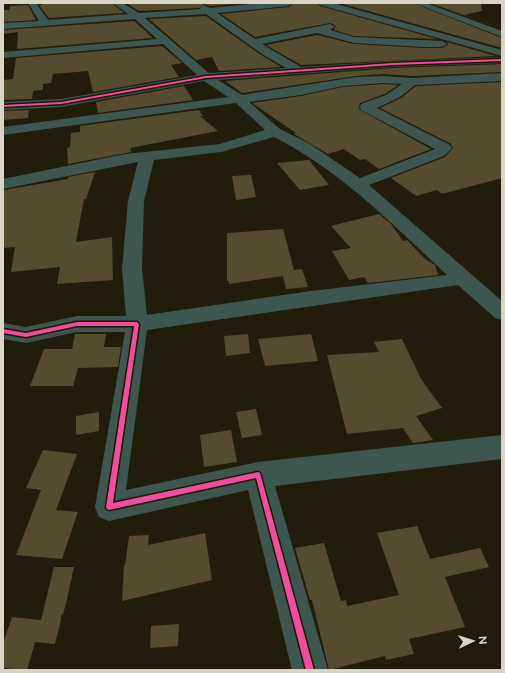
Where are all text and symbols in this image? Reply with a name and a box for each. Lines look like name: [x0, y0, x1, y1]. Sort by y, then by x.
north arrow: [453, 621, 493, 661]
text: N: [476, 636, 489, 645]

